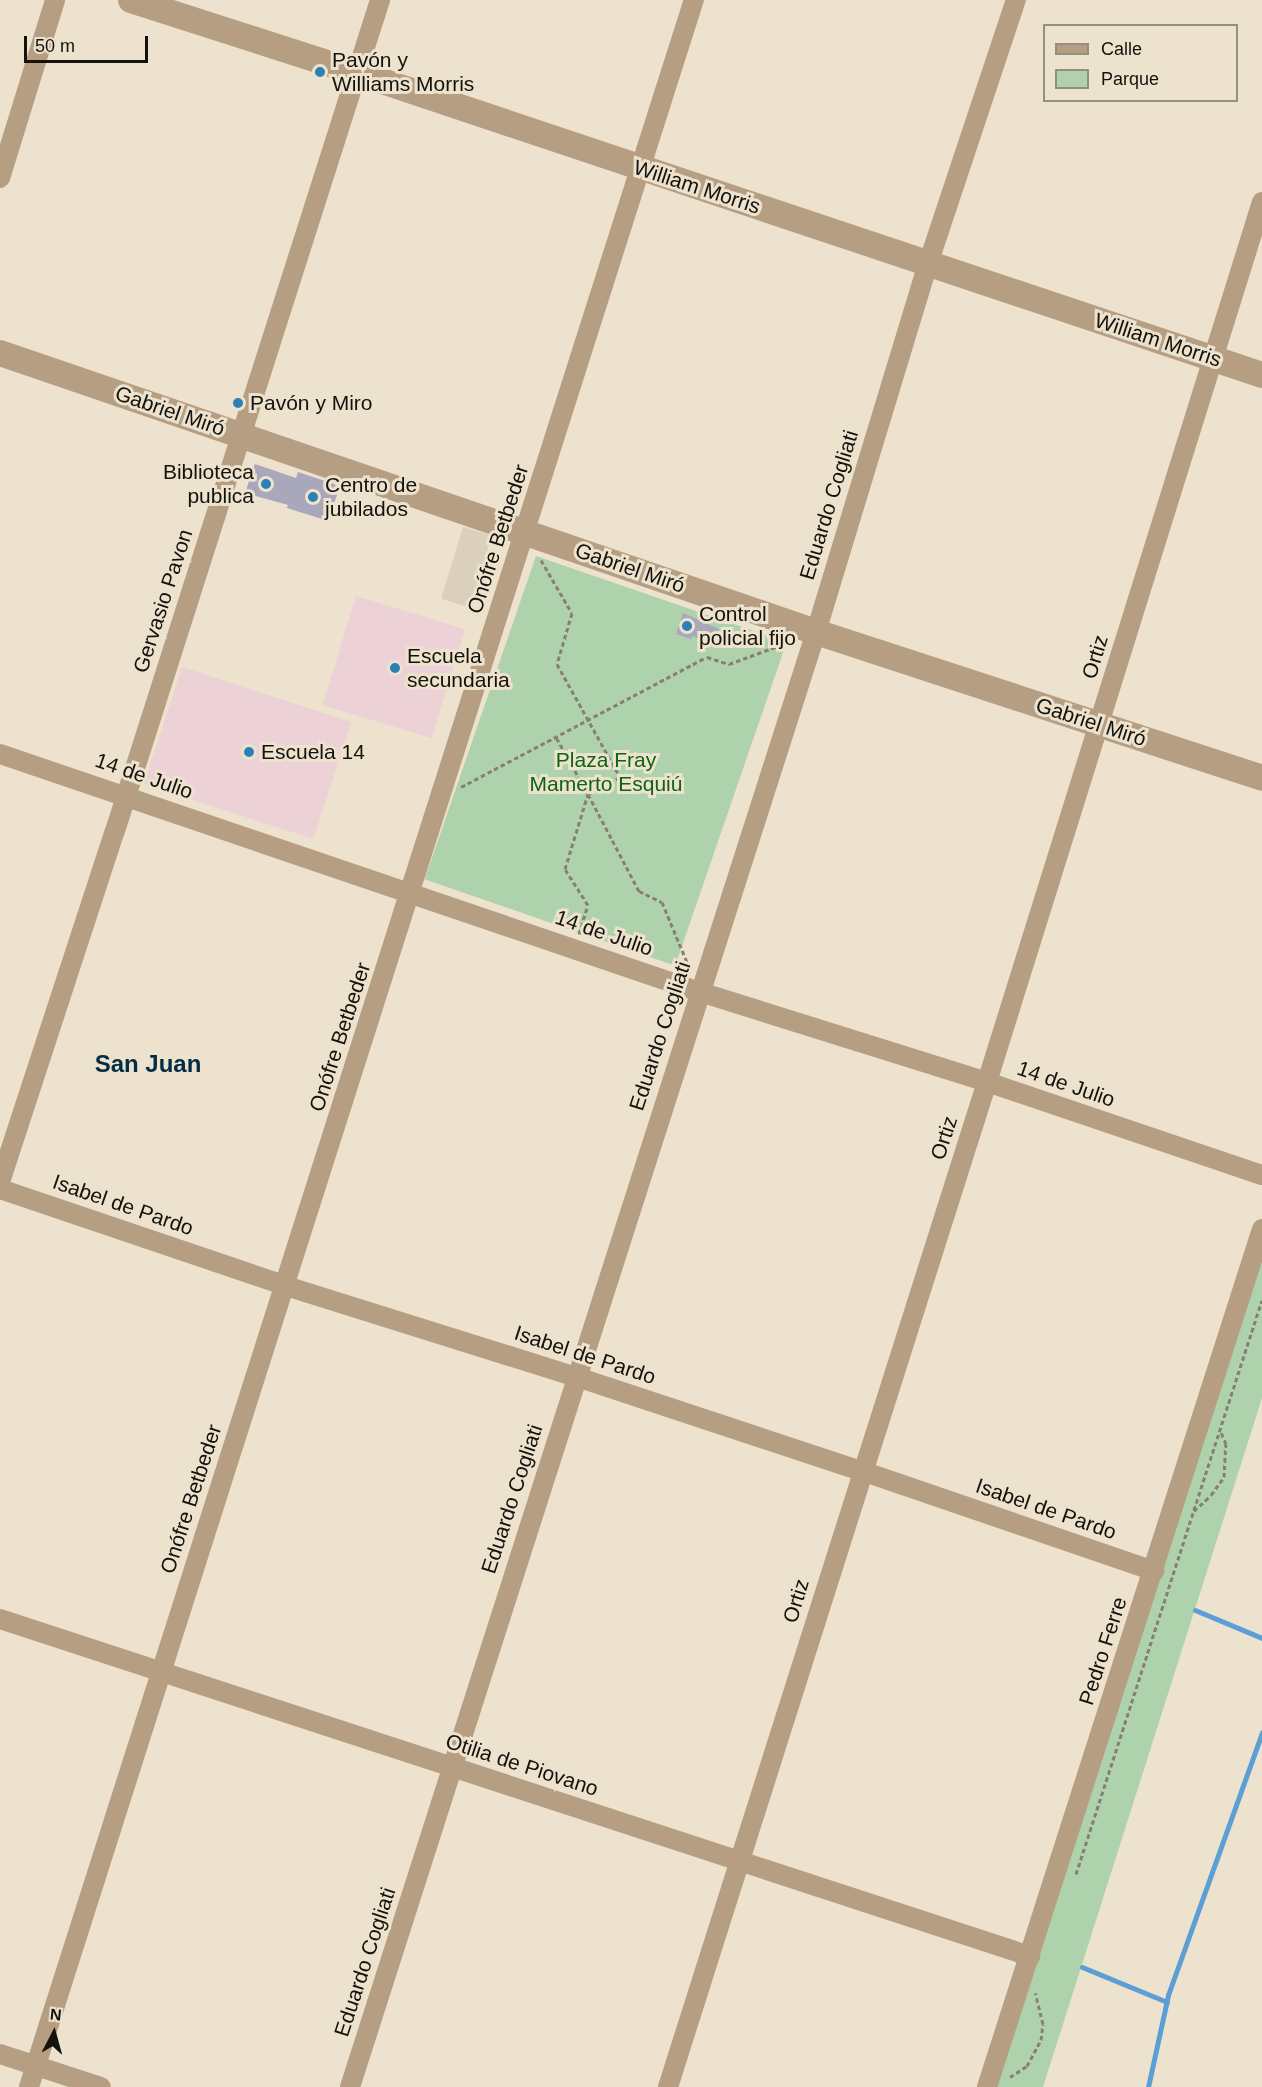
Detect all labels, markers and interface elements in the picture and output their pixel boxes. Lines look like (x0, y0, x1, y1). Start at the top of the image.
scale bar (27, 24, 152, 62)
legend (1043, 24, 1238, 102)
text: 50 m (35, 36, 75, 56)
text: Calle (1101, 39, 1142, 59)
place label: Pavón y Williams Morris (332, 47, 474, 97)
marker: Pavón y Williams Morris (313, 65, 327, 79)
text: Parque (1101, 69, 1159, 89)
street label: William Morris (630, 155, 764, 219)
street label: William Morris (1091, 308, 1225, 372)
street label: Gabriel Miró (112, 380, 228, 442)
place label: Pavón y Miro (250, 390, 373, 416)
marker: Pavón y Miro (231, 396, 245, 410)
street label: Eduardo Cogliati (794, 427, 864, 583)
place label: Biblioteca publica (163, 459, 254, 509)
street label: Onófre Betbeder (462, 461, 534, 617)
place label: Centro de jubilados (325, 472, 417, 522)
marker: Biblioteca publica (259, 477, 273, 491)
marker: Centro de jubilados (306, 490, 320, 504)
street label: Gervasio Pavon (128, 526, 198, 676)
street label: Gabriel Miró (572, 537, 688, 599)
place label: Control policial fijo (699, 601, 796, 651)
marker: Control policial fijo (680, 619, 694, 633)
street label: Ortiz (1076, 632, 1114, 682)
place label: Escuela secundaria (407, 643, 510, 693)
marker: Escuela secundaria (388, 661, 402, 675)
street label: Gabriel Miró (1033, 692, 1149, 752)
place label: Escuela 14 (261, 739, 365, 765)
marker: Escuela 14 (242, 745, 256, 759)
park label: Plaza Fray Mamerto Esquiú (530, 747, 682, 797)
street label: 14 de Julio (92, 748, 196, 804)
street label: 14 de Julio (552, 905, 656, 961)
street label: Eduardo Cogliati (624, 958, 696, 1114)
street label: Onófre Betbeder (304, 959, 376, 1115)
district label: San Juan (95, 1050, 201, 1078)
street label: 14 de Julio (1014, 1056, 1118, 1112)
street label: Ortiz (925, 1113, 963, 1163)
street label: Isabel de Pardo (49, 1169, 197, 1241)
street label: Isabel de Pardo (511, 1320, 659, 1390)
street label: Onófre Betbeder (155, 1421, 227, 1577)
street label: Eduardo Cogliati (476, 1421, 548, 1577)
street label: Isabel de Pardo (972, 1473, 1120, 1545)
street label: Ortiz (777, 1576, 815, 1626)
street label: Pedro Ferre (1074, 1594, 1132, 1708)
street label: Otilia de Piovano (443, 1728, 601, 1802)
street label: Eduardo Cogliati (329, 1884, 401, 2040)
north arrow (24, 2003, 84, 2063)
text: N (49, 2006, 63, 2024)

